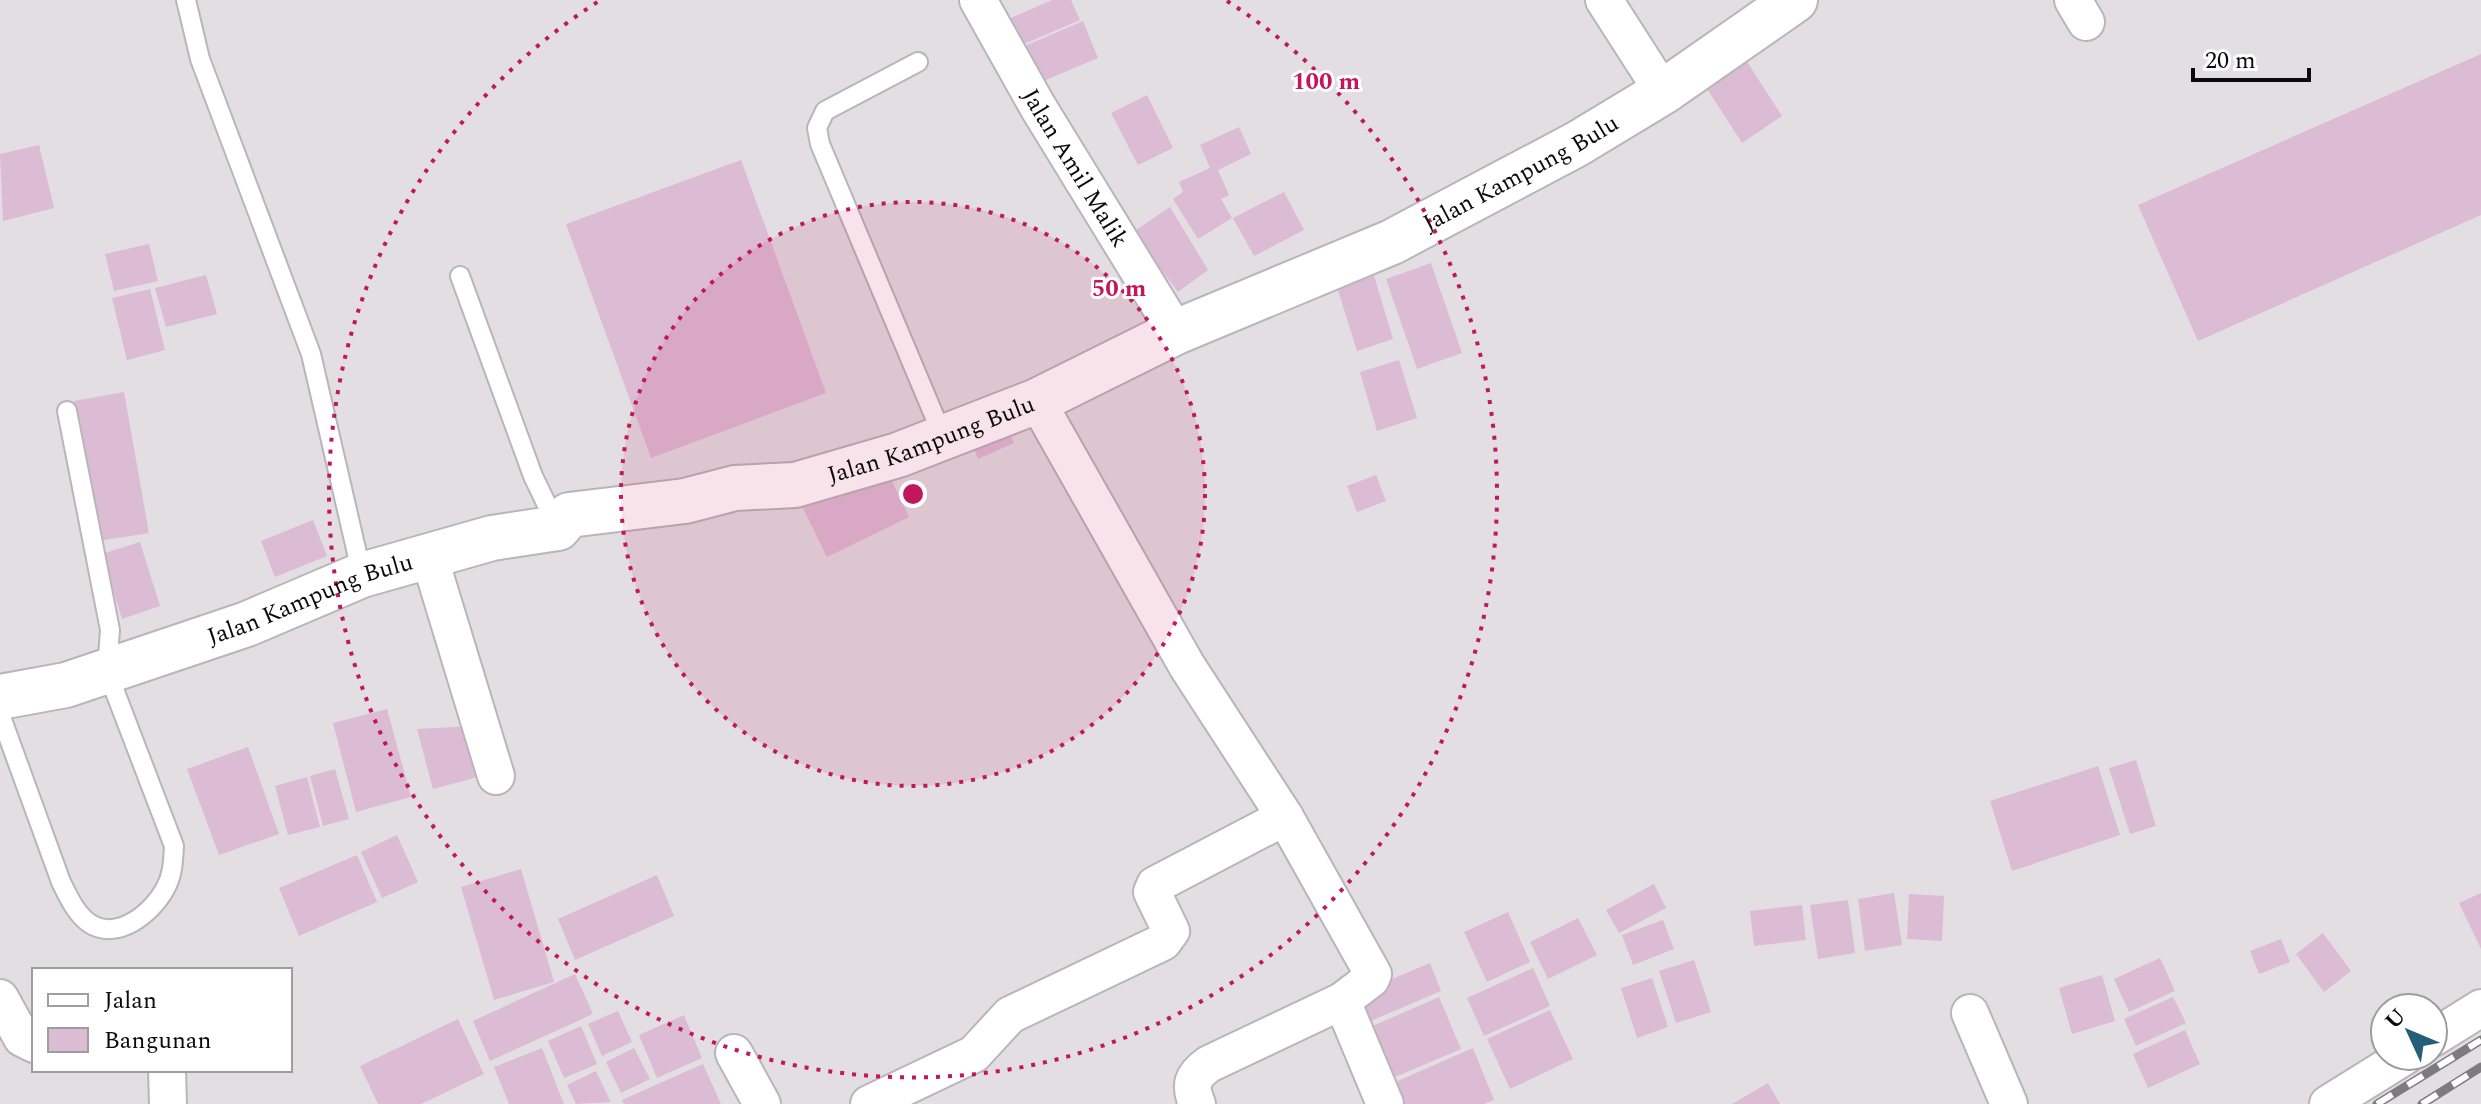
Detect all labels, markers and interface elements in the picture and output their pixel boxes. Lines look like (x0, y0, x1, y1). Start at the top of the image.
scale bar (2193, 32, 2309, 82)
text: 20 m (2205, 43, 2256, 79)
text: 100 m (1292, 64, 1360, 100)
street label: Jalan Amil Malik (1012, 82, 1137, 255)
street label: Jalan Kampung Bulu (1417, 106, 1626, 242)
text: 50 m (1092, 271, 1147, 307)
street label: Jalan Kampung Bulu (823, 387, 1040, 494)
centre of rings (899, 480, 927, 508)
street label: Jalan Kampung Bulu (203, 544, 417, 655)
legend (32, 968, 292, 1072)
text: Jalan (104, 983, 157, 1019)
north arrow (2369, 992, 2449, 1072)
text: U (2377, 1001, 2414, 1037)
text: Bangunan (104, 1023, 212, 1059)

